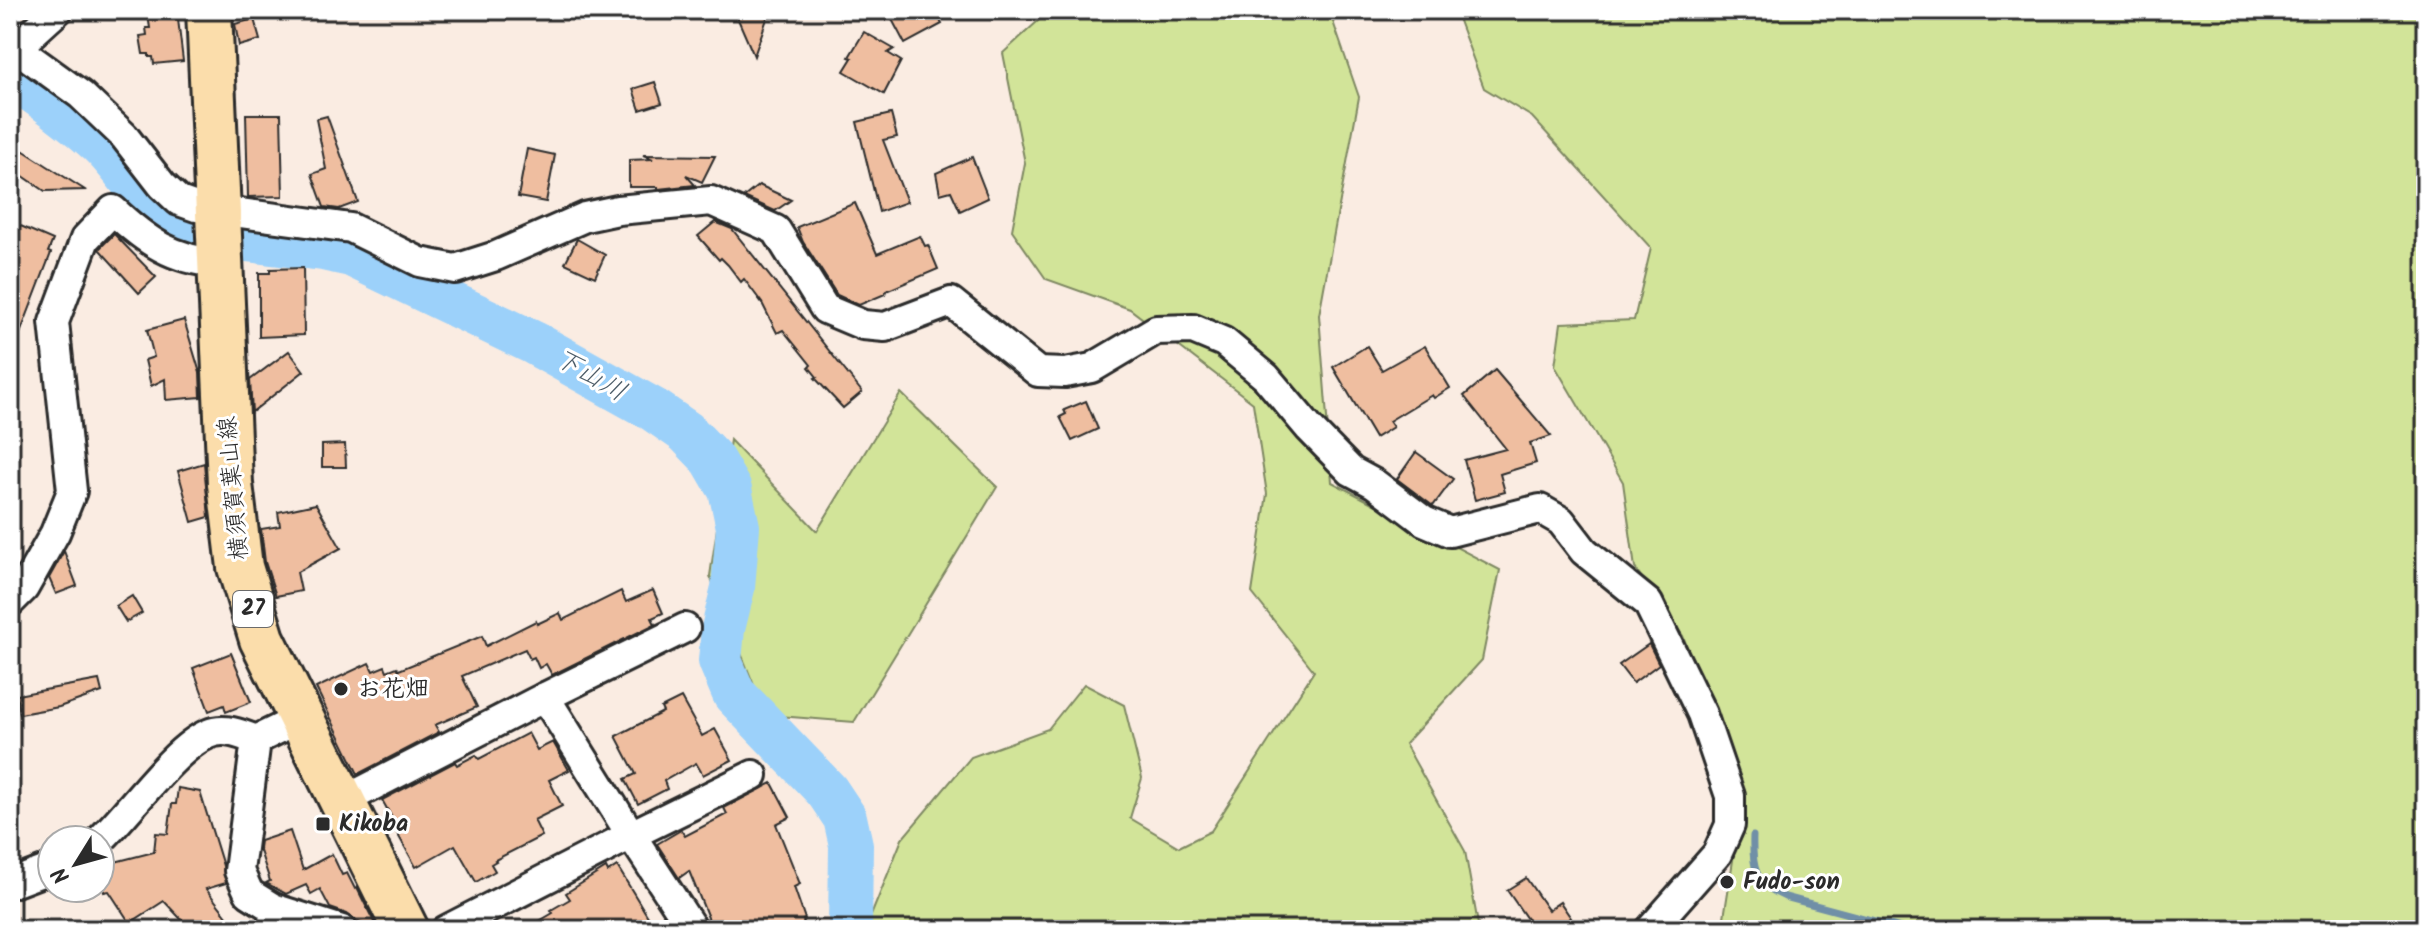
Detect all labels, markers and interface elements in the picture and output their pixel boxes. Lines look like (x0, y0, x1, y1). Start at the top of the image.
water label: 下山川 (546, 338, 634, 414)
street label: 横須賀葉山線 (208, 415, 260, 561)
road number: 27 (233, 591, 273, 627)
place label: お花畑 (357, 670, 429, 709)
marker: お花畑 (332, 680, 350, 698)
place label: Kikoba (339, 805, 408, 844)
marker: Kikoba (314, 815, 332, 833)
north arrow (36, 824, 116, 904)
text: N (44, 858, 80, 891)
place label: Fudo-son (1743, 863, 1840, 902)
marker: Fudo-son (1718, 873, 1736, 891)

